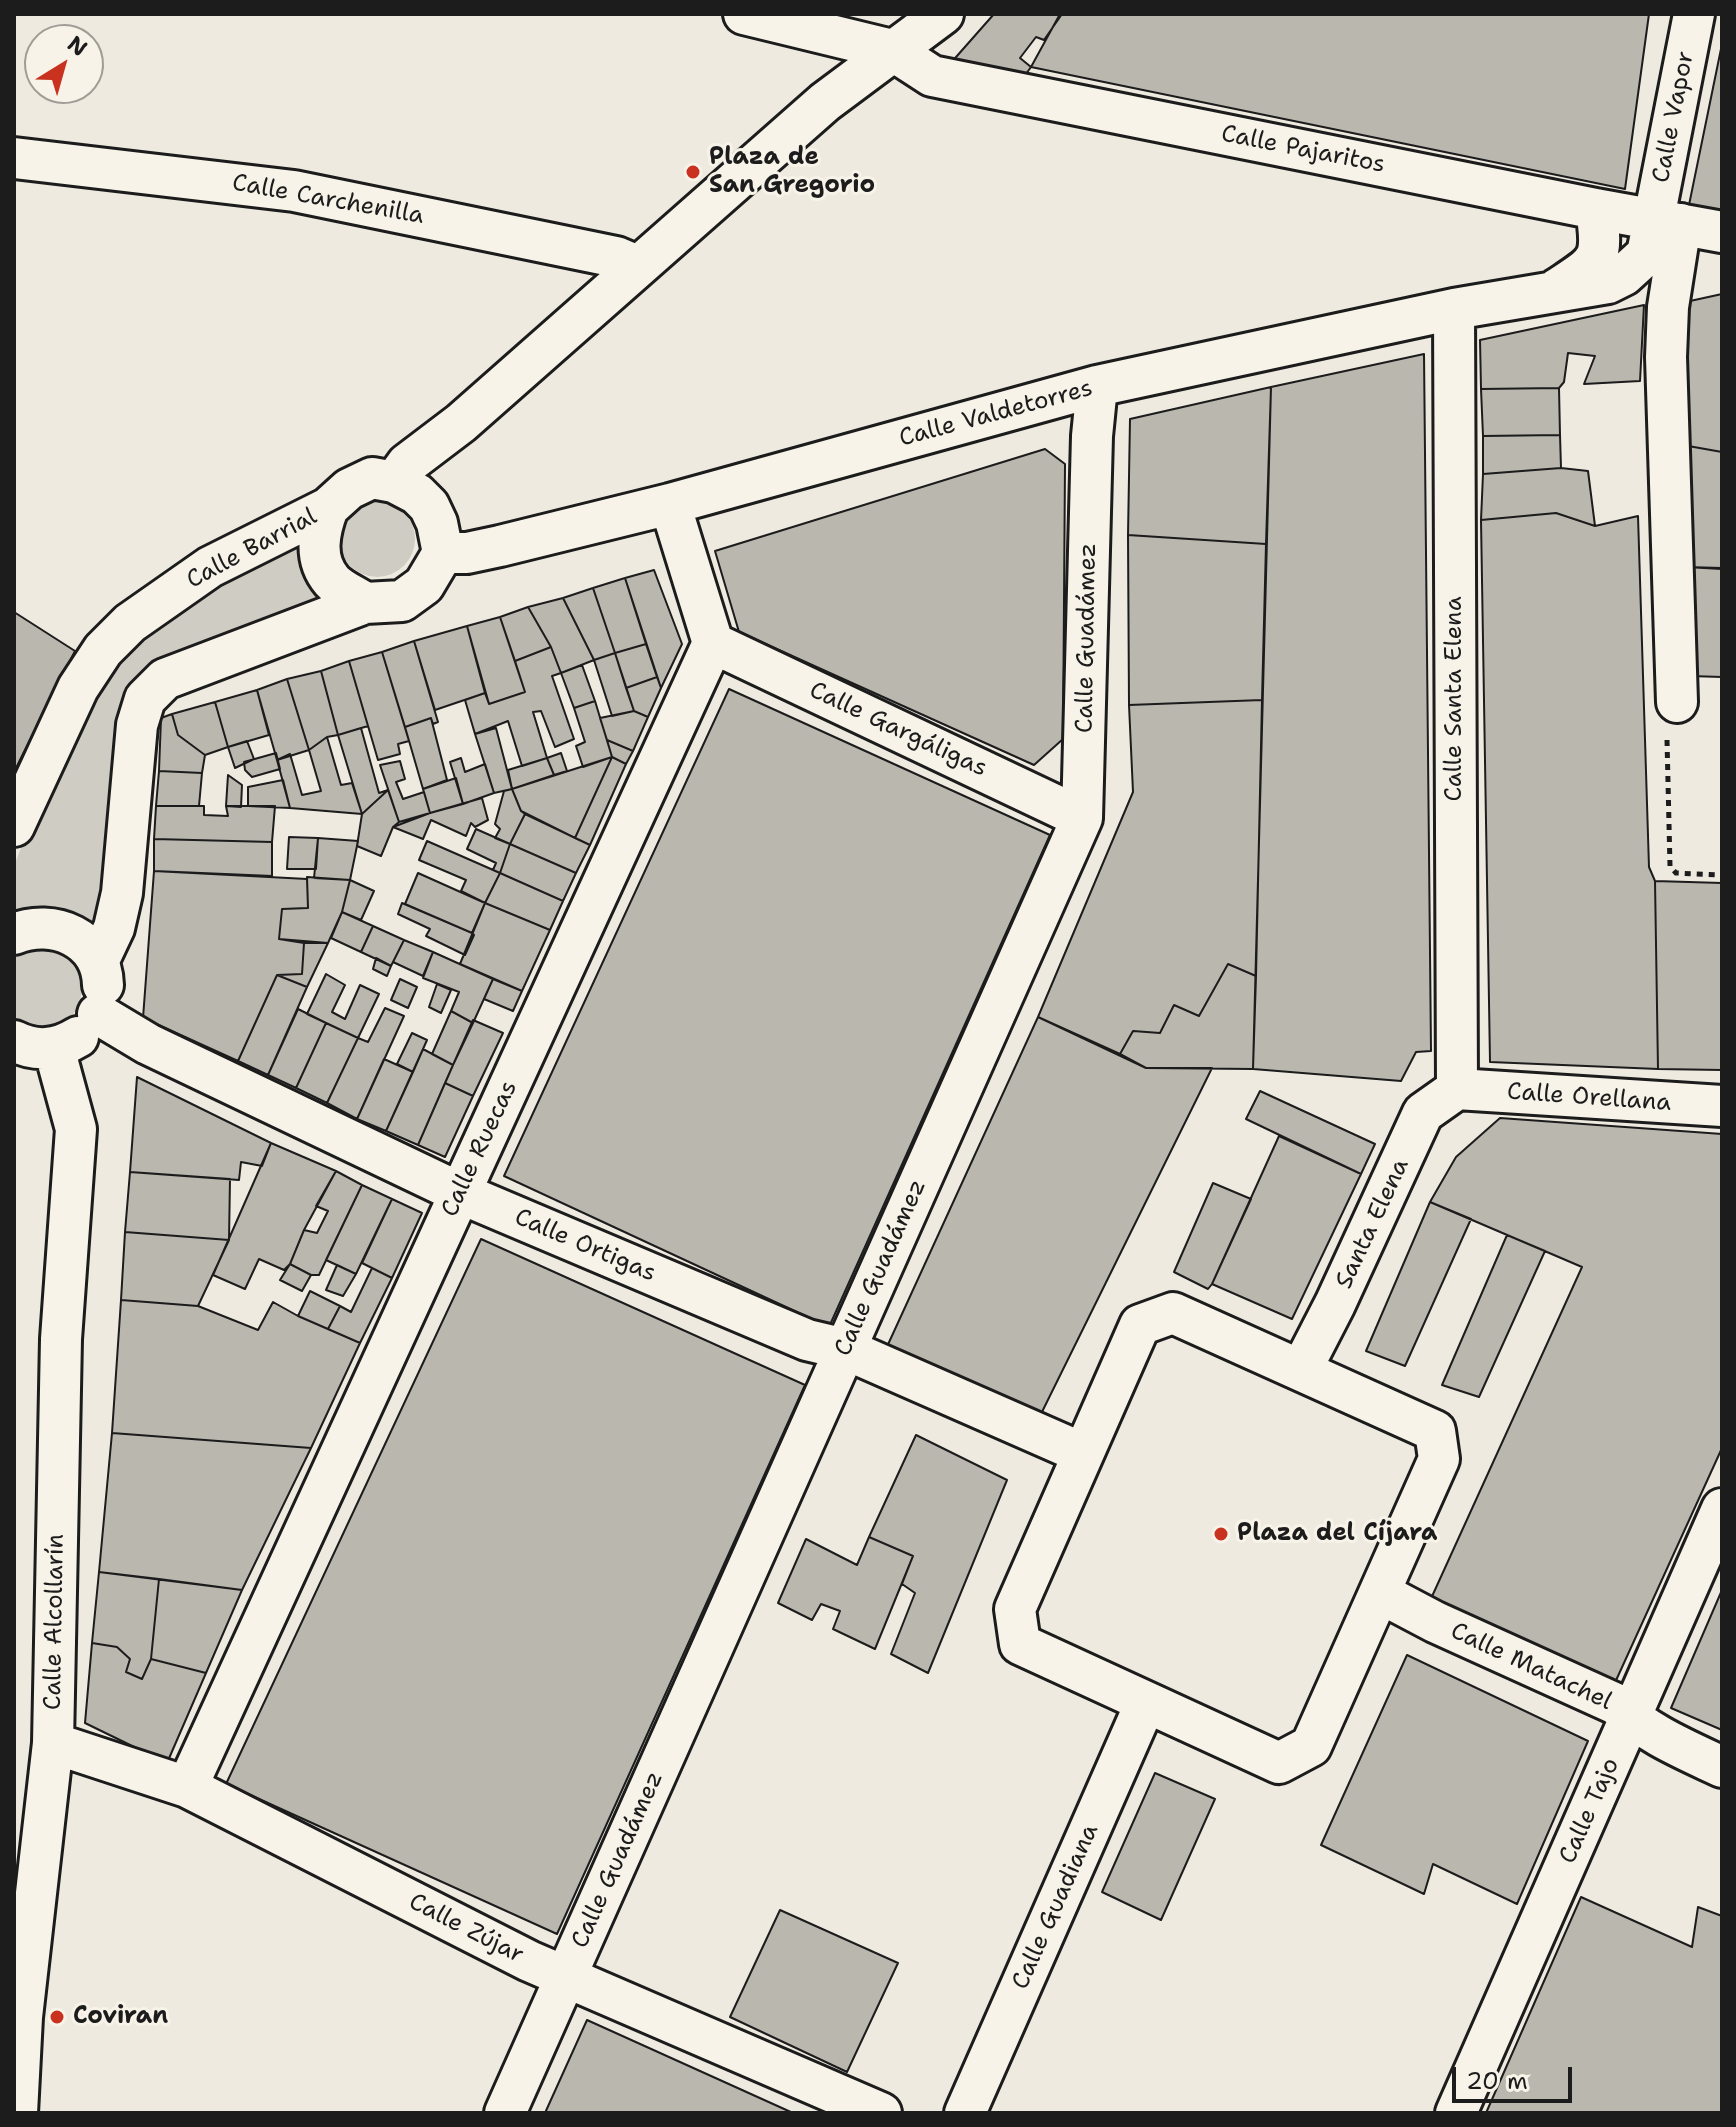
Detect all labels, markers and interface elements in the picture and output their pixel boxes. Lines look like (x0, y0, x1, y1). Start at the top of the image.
north arrow (24, 24, 104, 104)
text: N (62, 29, 93, 63)
street label: Calle Vapor (1647, 49, 1701, 185)
street label: Calle Pajaritos (1219, 120, 1387, 180)
place label: Plaza de San Gregorio (709, 144, 875, 200)
marker: Plaza de San Gregorio (684, 163, 702, 181)
street label: Calle Carchenilla (230, 169, 426, 231)
street label: Calle Valdetorres (896, 374, 1096, 454)
street label: Calle Barrial (182, 503, 322, 595)
street label: Calle Guadámez (1071, 543, 1103, 733)
street label: Calle Santa Elena (1441, 596, 1469, 802)
street label: Calle Gargáligas (805, 676, 991, 784)
street label: Calle Ruecas (436, 1076, 524, 1222)
street label: Calle Orellana (1506, 1078, 1672, 1118)
street label: Santa Elena (1330, 1154, 1416, 1294)
street label: Calle Guadámez (829, 1175, 933, 1361)
street label: Calle Ortigas (510, 1203, 660, 1289)
place label: Plaza del Cíjara (1237, 1520, 1437, 1548)
marker: Plaza del Cíjara (1212, 1525, 1230, 1543)
street label: Calle Alcollarín (39, 1534, 71, 1710)
street label: Calle Matachel (1446, 1617, 1616, 1717)
street label: Calle Tajo (1554, 1754, 1626, 1868)
street label: Calle Guadámez (566, 1767, 670, 1953)
street label: Calle Guadiana (1007, 1820, 1105, 1994)
street label: Calle Zújar (404, 1888, 528, 1970)
place label: Coviran (73, 2003, 168, 2031)
marker: Coviran (48, 2008, 66, 2026)
scale bar (1456, 2051, 1576, 2101)
text: 20 m (1466, 2065, 1528, 2097)

